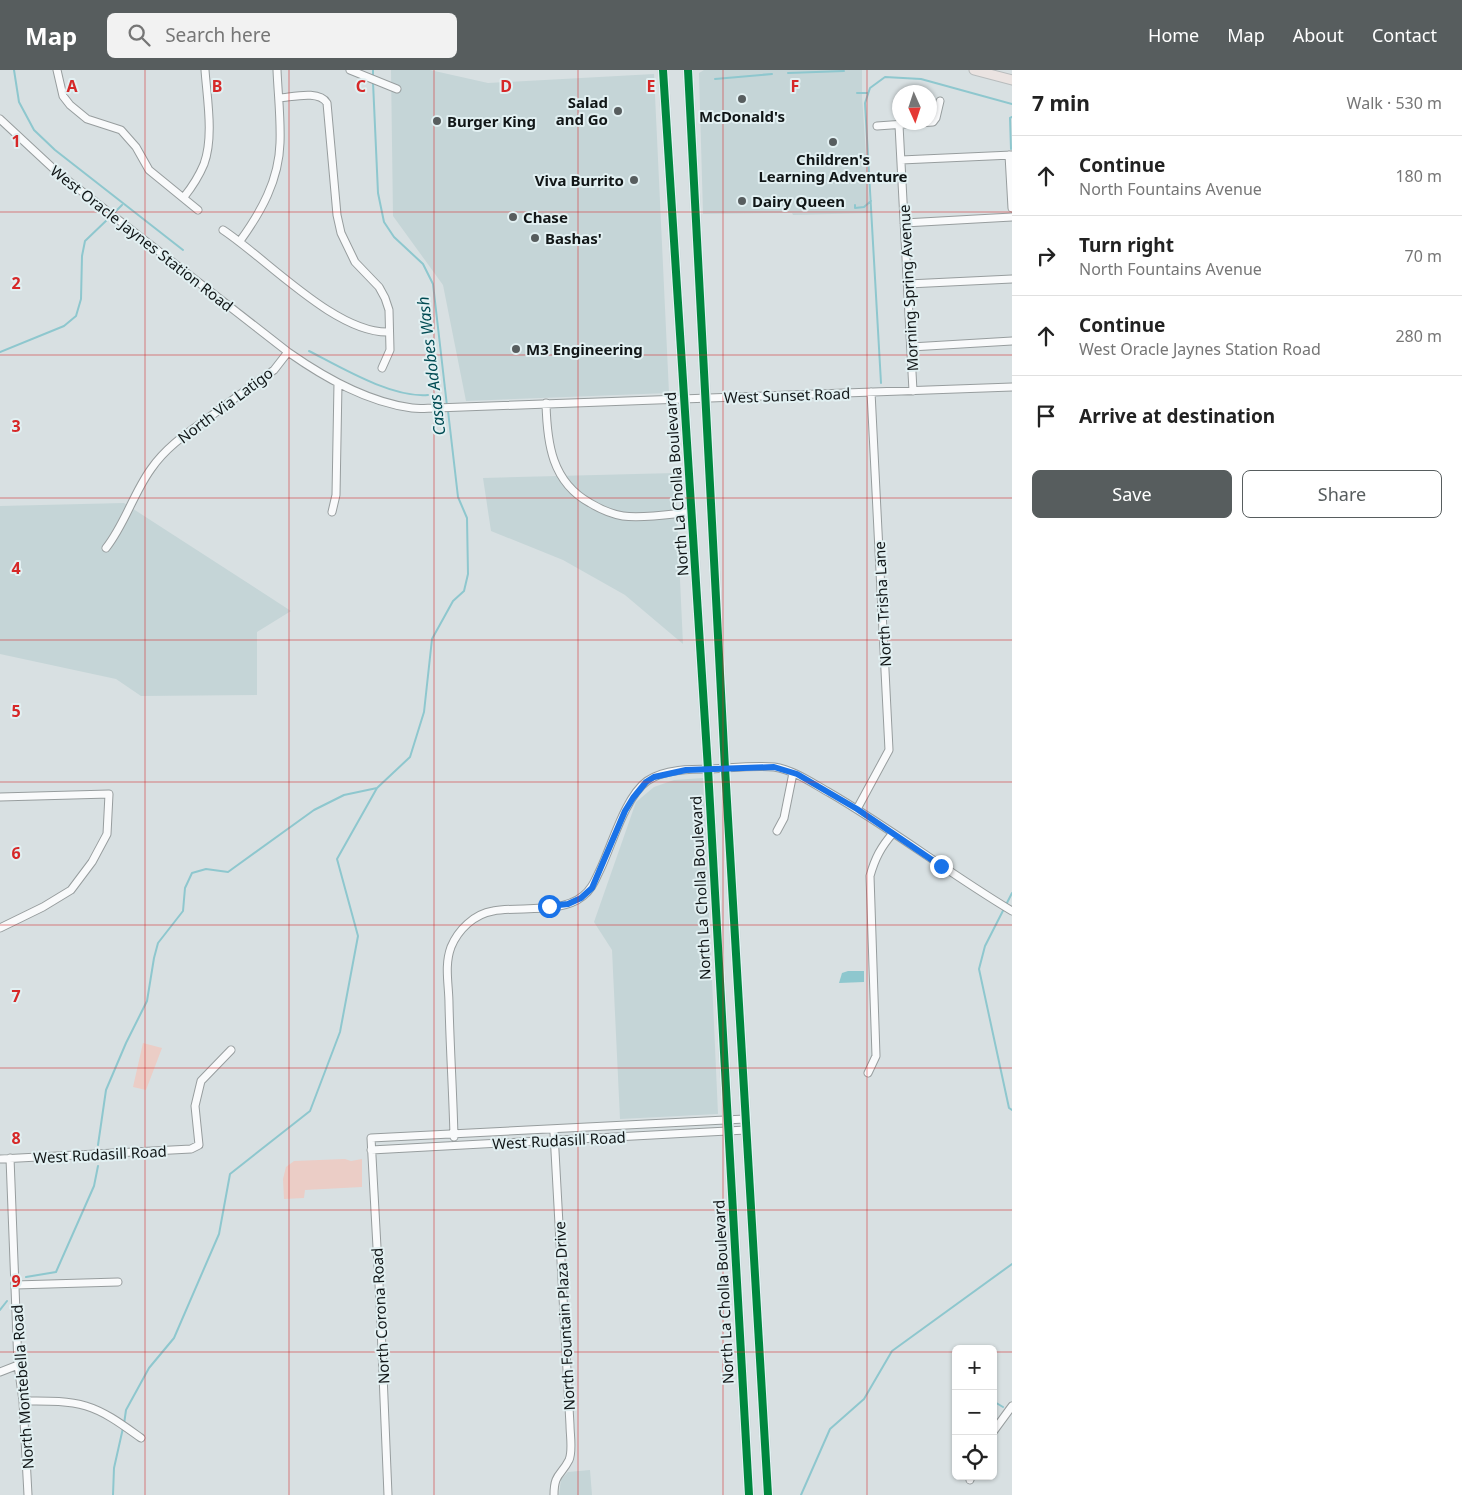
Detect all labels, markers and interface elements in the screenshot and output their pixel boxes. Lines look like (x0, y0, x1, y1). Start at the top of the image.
search box (107, 13, 457, 58)
text: Map (25, 19, 77, 52)
icon: search (125, 21, 153, 49)
text: Search here (165, 22, 271, 48)
text: Home (1148, 23, 1199, 47)
text: Map (1227, 23, 1265, 47)
text: About (1293, 23, 1344, 47)
text: Contact (1372, 23, 1437, 47)
text: A (66, 75, 78, 97)
text: B (212, 75, 222, 97)
text: C (356, 75, 366, 97)
text: D (500, 75, 512, 97)
text: E (647, 75, 656, 97)
text: F (791, 75, 799, 97)
north arrow (892, 85, 937, 130)
text: 7 min (1032, 89, 1090, 117)
place label: Salad and Go (556, 92, 608, 129)
text: Walk · 530 m (1347, 92, 1442, 114)
marker: McDonald's (736, 93, 748, 105)
marker: Salad and Go (612, 105, 624, 117)
place label: McDonald's (699, 106, 785, 126)
place label: Burger King (447, 111, 536, 131)
marker: Burger King (431, 115, 443, 127)
text: 1 (11, 130, 21, 152)
marker: Children's Learning Adventure (827, 136, 839, 148)
place label: Children's Learning Adventure (758, 149, 908, 186)
text: Continue (1079, 152, 1165, 178)
street label: West Oracle Jaynes Station Road (47, 160, 237, 316)
icon: ahead (1032, 162, 1060, 190)
text: 180 m (1395, 165, 1442, 187)
place label: Viva Burrito (535, 170, 624, 190)
marker: Viva Burrito (628, 174, 640, 186)
text: North Fountains Avenue (1079, 178, 1262, 200)
place label: Dairy Queen (752, 191, 845, 211)
marker: Dairy Queen (736, 195, 748, 207)
street label: Morning Spring Avenue (894, 204, 922, 372)
place label: Chase (523, 207, 568, 227)
marker: Chase (507, 211, 519, 223)
place label: Bashas' (545, 228, 602, 248)
marker: Bashas' (529, 232, 541, 244)
text: Turn right (1079, 232, 1174, 258)
icon: right (1032, 242, 1060, 270)
text: 70 m (1405, 245, 1442, 267)
text: North Fountains Avenue (1079, 258, 1262, 280)
text: 2 (11, 272, 21, 294)
water label: Casas Adobes Wash (412, 295, 450, 437)
text: Continue (1079, 312, 1165, 338)
icon: ahead (1032, 322, 1060, 350)
text: 280 m (1395, 325, 1442, 347)
text: West Oracle Jaynes Station Road (1079, 338, 1321, 360)
place label: M3 Engineering (526, 339, 643, 359)
marker: M3 Engineering (510, 343, 522, 355)
street label: North Via Latigo (173, 363, 277, 447)
street label: West Sunset Road (723, 383, 851, 407)
street label: North La Cholla Boulevard (660, 391, 692, 577)
icon: arrive (1032, 402, 1060, 430)
text: Arrive at destination (1079, 403, 1275, 429)
text: 3 (11, 415, 21, 437)
button: Save (1032, 470, 1232, 518)
button: Share (1242, 470, 1442, 518)
street label: North Trisha Lane (869, 541, 895, 667)
text: 4 (11, 557, 21, 579)
text: 5 (11, 700, 21, 722)
street label: North La Cholla Boulevard (685, 795, 715, 981)
text: 6 (11, 842, 21, 864)
route end (930, 855, 953, 878)
route start (538, 895, 561, 918)
text: 7 (11, 985, 21, 1007)
text: 8 (11, 1127, 21, 1149)
street label: West Rudasill Road (492, 1127, 626, 1153)
street label: West Rudasill Road (33, 1141, 167, 1167)
street label: North La Cholla Boulevard (708, 1199, 738, 1385)
street label: North Fountain Plaza Drive (549, 1221, 579, 1411)
street label: North Corona Road (366, 1247, 394, 1385)
text: 9 (11, 1270, 21, 1292)
street label: North Montebella Road (6, 1304, 38, 1470)
map controls (952, 1345, 997, 1480)
button: + (952, 1345, 997, 1390)
button: − (952, 1390, 997, 1435)
button: locate (952, 1435, 997, 1480)

